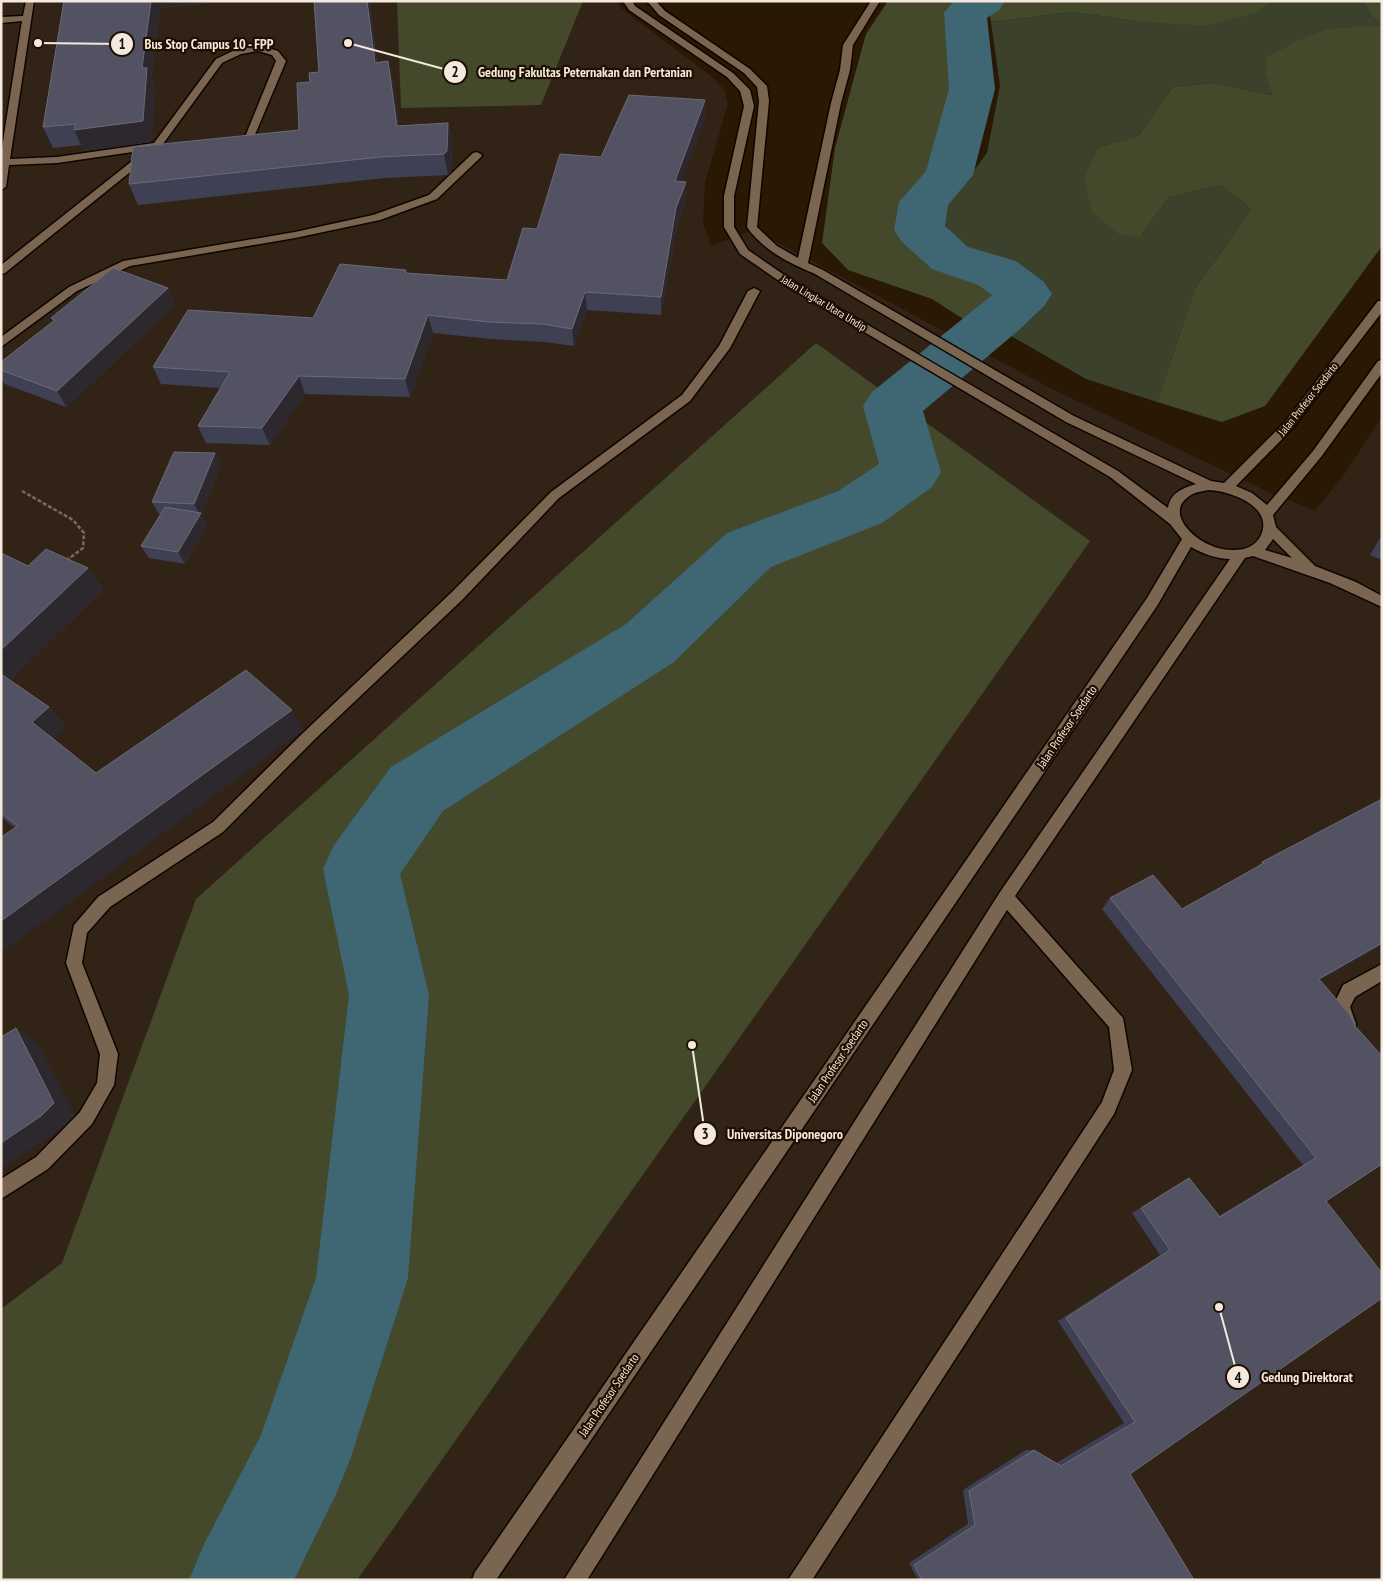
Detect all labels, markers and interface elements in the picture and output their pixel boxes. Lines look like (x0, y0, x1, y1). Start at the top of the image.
callout: Bus Stop Campus 10 - FPP (109, 29, 285, 58)
text: 1 (118, 34, 126, 53)
text: Bus Stop Campus 10 - FPP (145, 35, 274, 53)
callout: Gedung Fakultas Peternakan dan Pertanian (443, 58, 702, 87)
text: 2 (451, 62, 459, 81)
text: Gedung Fakultas Peternakan dan Pertanian (478, 63, 692, 81)
street label: Jalan Lingkar Utara Undip (778, 271, 869, 334)
street label: Jalan Profesor Soedarto (1275, 360, 1341, 439)
street label: Jalan Profesor Soedarto (1033, 682, 1100, 772)
street label: Jalan Profesor Soedarto (804, 1016, 871, 1106)
callout: Universitas Diponegoro (692, 1119, 853, 1148)
text: 3 (701, 1124, 709, 1143)
text: Universitas Diponegoro (727, 1125, 843, 1143)
street label: Jalan Profesor Soedarto (575, 1350, 642, 1440)
callout: Gedung Direktorat (1226, 1363, 1362, 1392)
text: 4 (1234, 1368, 1242, 1387)
text: Gedung Direktorat (1261, 1368, 1353, 1386)

